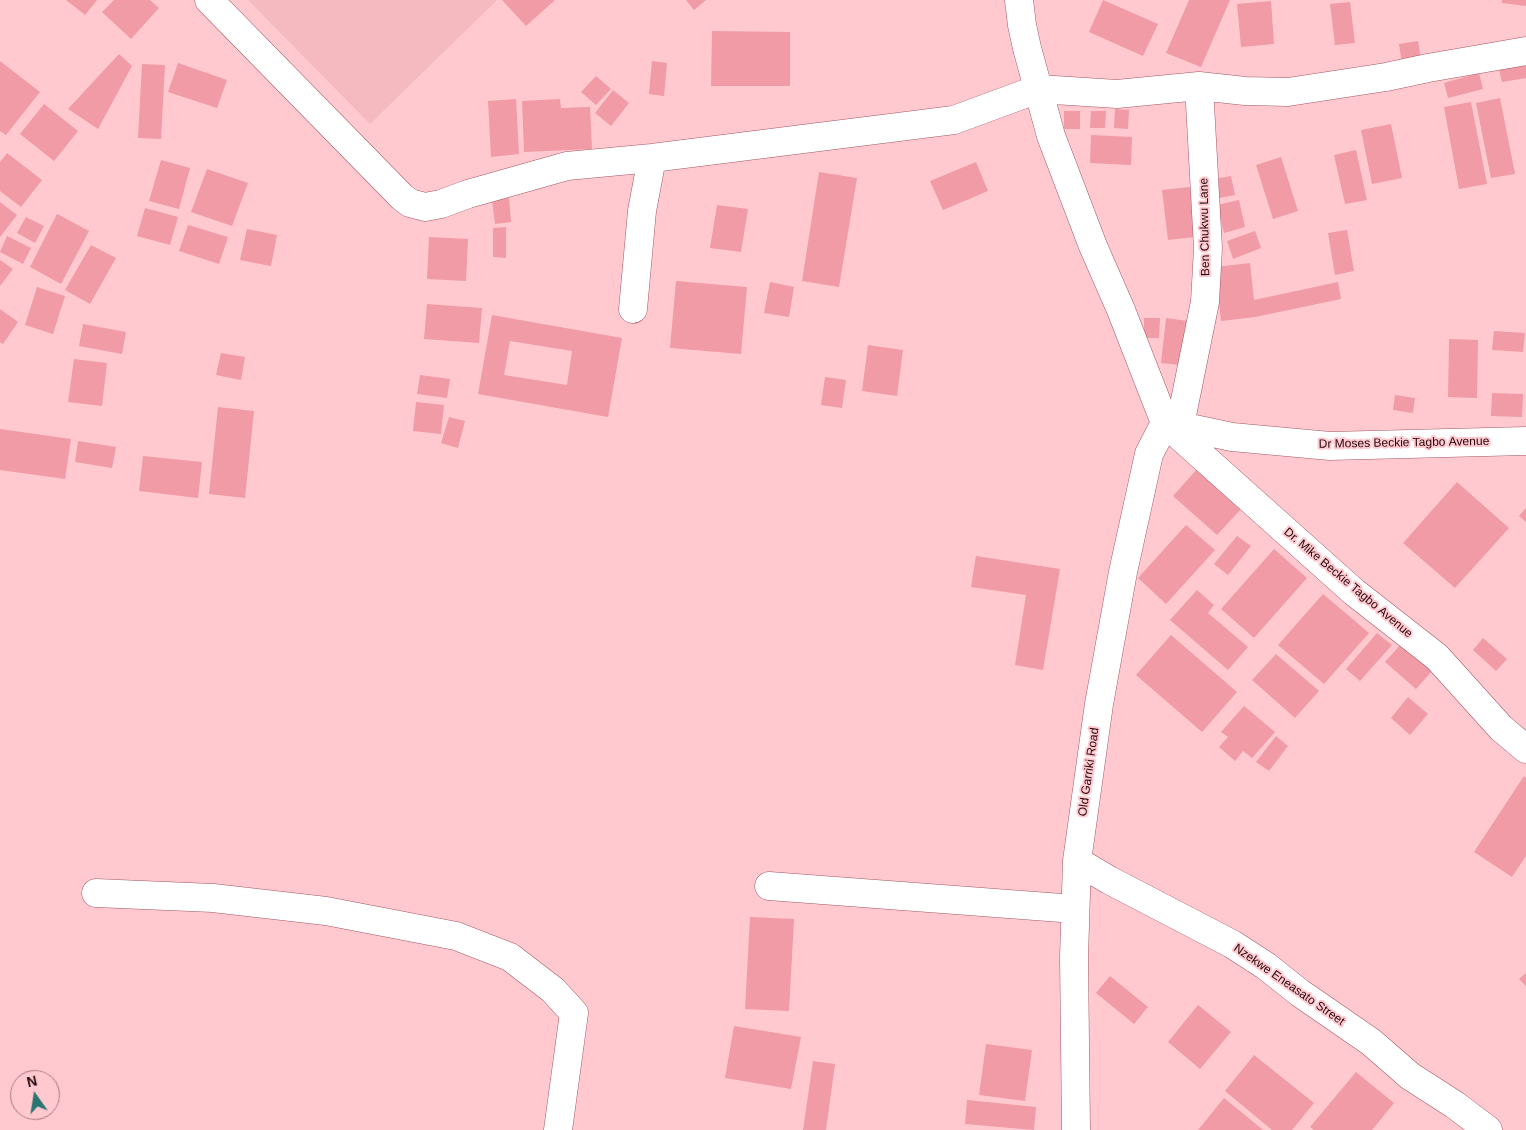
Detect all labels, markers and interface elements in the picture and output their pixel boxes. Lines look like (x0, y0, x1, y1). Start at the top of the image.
street label: Ben Chukwu Lane (1197, 178, 1213, 276)
street label: Dr Moses Beckie Tagbo Avenue (1319, 434, 1489, 452)
street label: Dr. Mike Beckie Tagbo Avenue (1281, 525, 1415, 641)
street label: Old Garriki Road (1076, 727, 1102, 817)
street label: Nzekwe Eneasato Street (1231, 941, 1347, 1029)
north arrow (10, 1070, 60, 1120)
text: N (25, 1072, 39, 1090)

